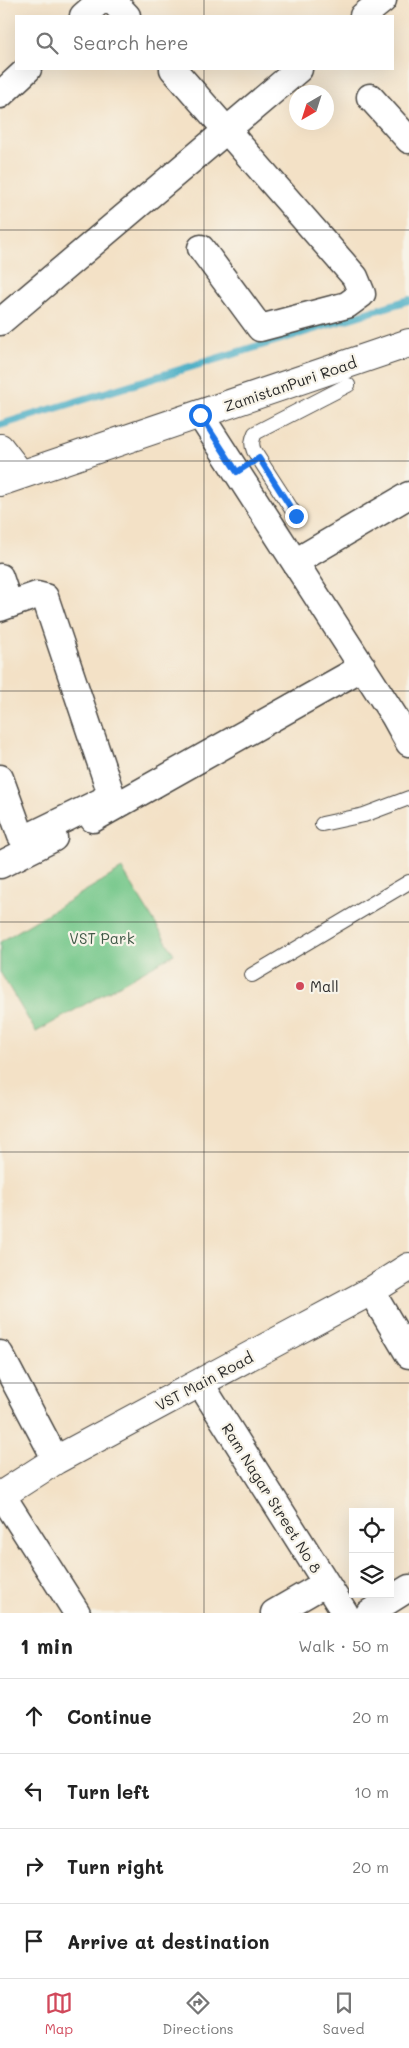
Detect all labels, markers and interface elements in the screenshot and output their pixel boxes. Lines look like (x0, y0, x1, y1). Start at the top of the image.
search box (15, 15, 394, 70)
icon: search (33, 29, 61, 57)
text: Search here (73, 30, 189, 55)
north arrow (289, 85, 334, 130)
street label: ZamistanPuri Road (221, 352, 359, 416)
route start (189, 404, 212, 427)
route end (285, 505, 308, 528)
park label: VST Park (69, 928, 135, 948)
place label: Mall (310, 976, 339, 996)
marker: Mall (294, 980, 306, 992)
street label: VST Main Road (152, 1347, 256, 1415)
street label: Ram Nagar Street No 8 (218, 1419, 326, 1577)
map controls (349, 1508, 394, 1598)
button: locate (349, 1508, 394, 1553)
button: layers (349, 1553, 394, 1598)
text: 1 min (20, 1632, 73, 1659)
text: Walk · 50 m (298, 1635, 389, 1656)
icon: ahead (20, 1702, 48, 1730)
text: Continue (67, 1704, 152, 1729)
text: 20 m (352, 1706, 389, 1727)
icon: left (20, 1777, 48, 1805)
text: Turn left (67, 1779, 150, 1804)
text: 10 m (354, 1781, 389, 1802)
icon: right (20, 1852, 48, 1880)
text: Turn right (67, 1854, 164, 1879)
text: 20 m (352, 1856, 389, 1877)
icon: arrive (20, 1927, 48, 1955)
text: Arrive at destination (67, 1929, 270, 1954)
tab: Map (45, 1989, 73, 2038)
tab: Directions (162, 1989, 234, 2038)
tab: Saved (323, 1989, 364, 2038)

